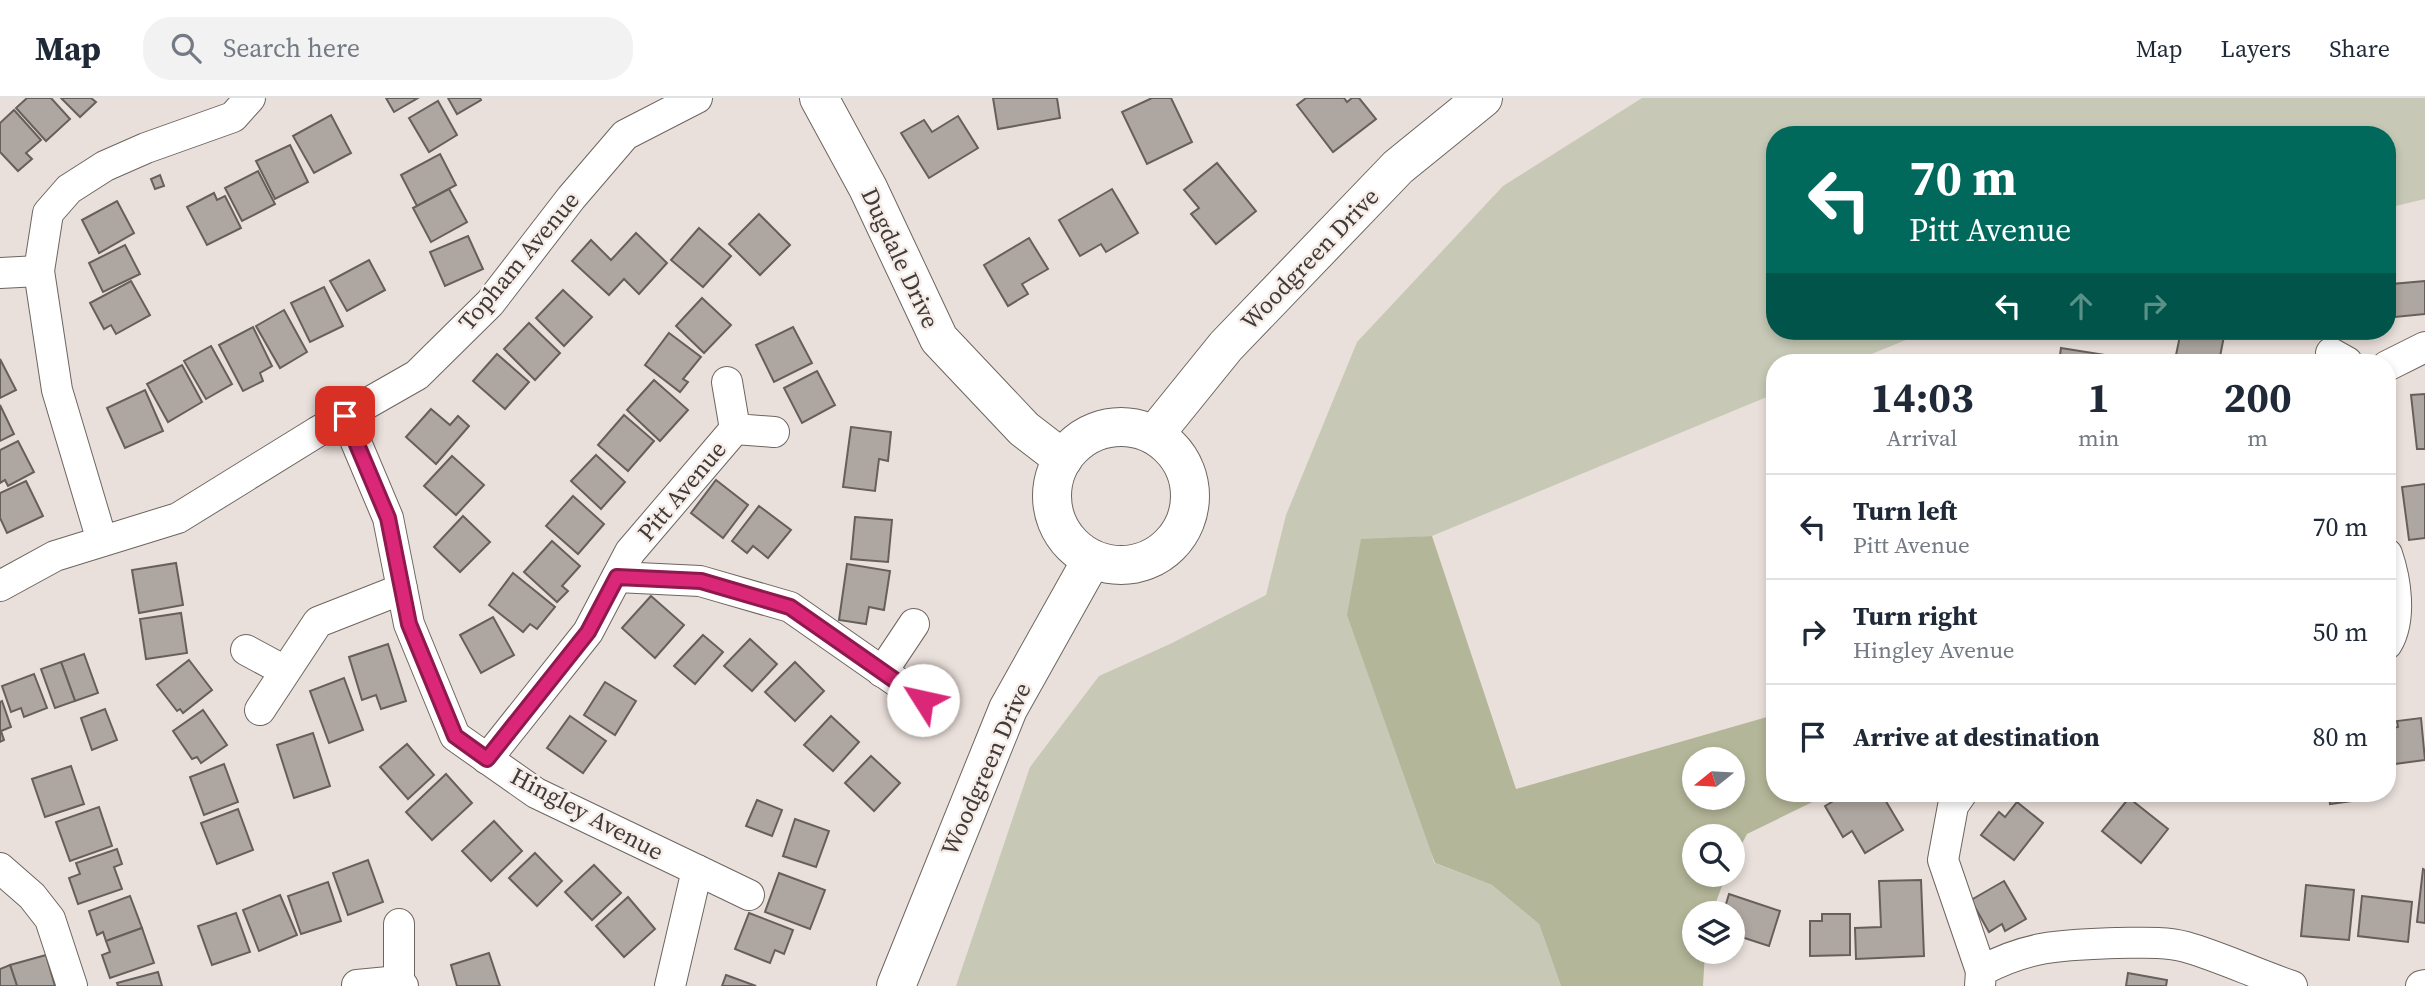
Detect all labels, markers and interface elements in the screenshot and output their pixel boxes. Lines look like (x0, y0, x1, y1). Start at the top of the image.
search box (143, 17, 633, 80)
text: Map (35, 26, 101, 71)
icon: search (167, 29, 205, 67)
text: Search here (223, 30, 360, 66)
text: Map (2136, 32, 2183, 65)
text: Layers (2221, 32, 2291, 65)
text: Share (2329, 32, 2390, 65)
text: 70 m (1909, 144, 2017, 211)
icon: left (1794, 154, 1885, 245)
street label: Woodgreen Drive (1233, 180, 1386, 337)
street label: Dugdale Drive (853, 182, 947, 333)
street label: Topham Avenue (451, 184, 587, 337)
text: Pitt Avenue (1909, 208, 2071, 252)
icon: left (1989, 287, 2027, 325)
icon: ahead (2062, 287, 2100, 325)
icon: right (2135, 287, 2173, 325)
text: 14:03 (1870, 368, 1974, 426)
text: 1 (2087, 368, 2110, 426)
text: 200 (2224, 368, 2292, 426)
pin (315, 386, 375, 446)
icon: arrive (326, 397, 364, 435)
text: Arrival (1886, 422, 1957, 454)
text: min (2078, 422, 2119, 454)
text: m (2247, 422, 2268, 454)
street label: Pitt Avenue (630, 433, 733, 548)
text: Turn left (1853, 493, 1957, 529)
icon: left (1794, 508, 1832, 546)
text: 70 m (2313, 509, 2368, 545)
text: Pitt Avenue (1853, 529, 1970, 561)
text: Turn right (1853, 598, 1977, 634)
icon: right (1794, 613, 1832, 651)
text: 50 m (2313, 614, 2368, 650)
text: Hingley Avenue (1853, 634, 2015, 666)
position arrow (886, 663, 960, 737)
street label: Woodgreen Drive (933, 677, 1038, 860)
icon: arrive (1794, 718, 1832, 756)
text: Arrive at destination (1853, 719, 2100, 755)
text: 80 m (2313, 719, 2368, 755)
north arrow (1682, 747, 1745, 810)
map controls (1682, 747, 1745, 964)
street label: Hingley Avenue (505, 759, 669, 868)
button: search (1682, 824, 1745, 887)
button: layers (1682, 901, 1745, 964)

